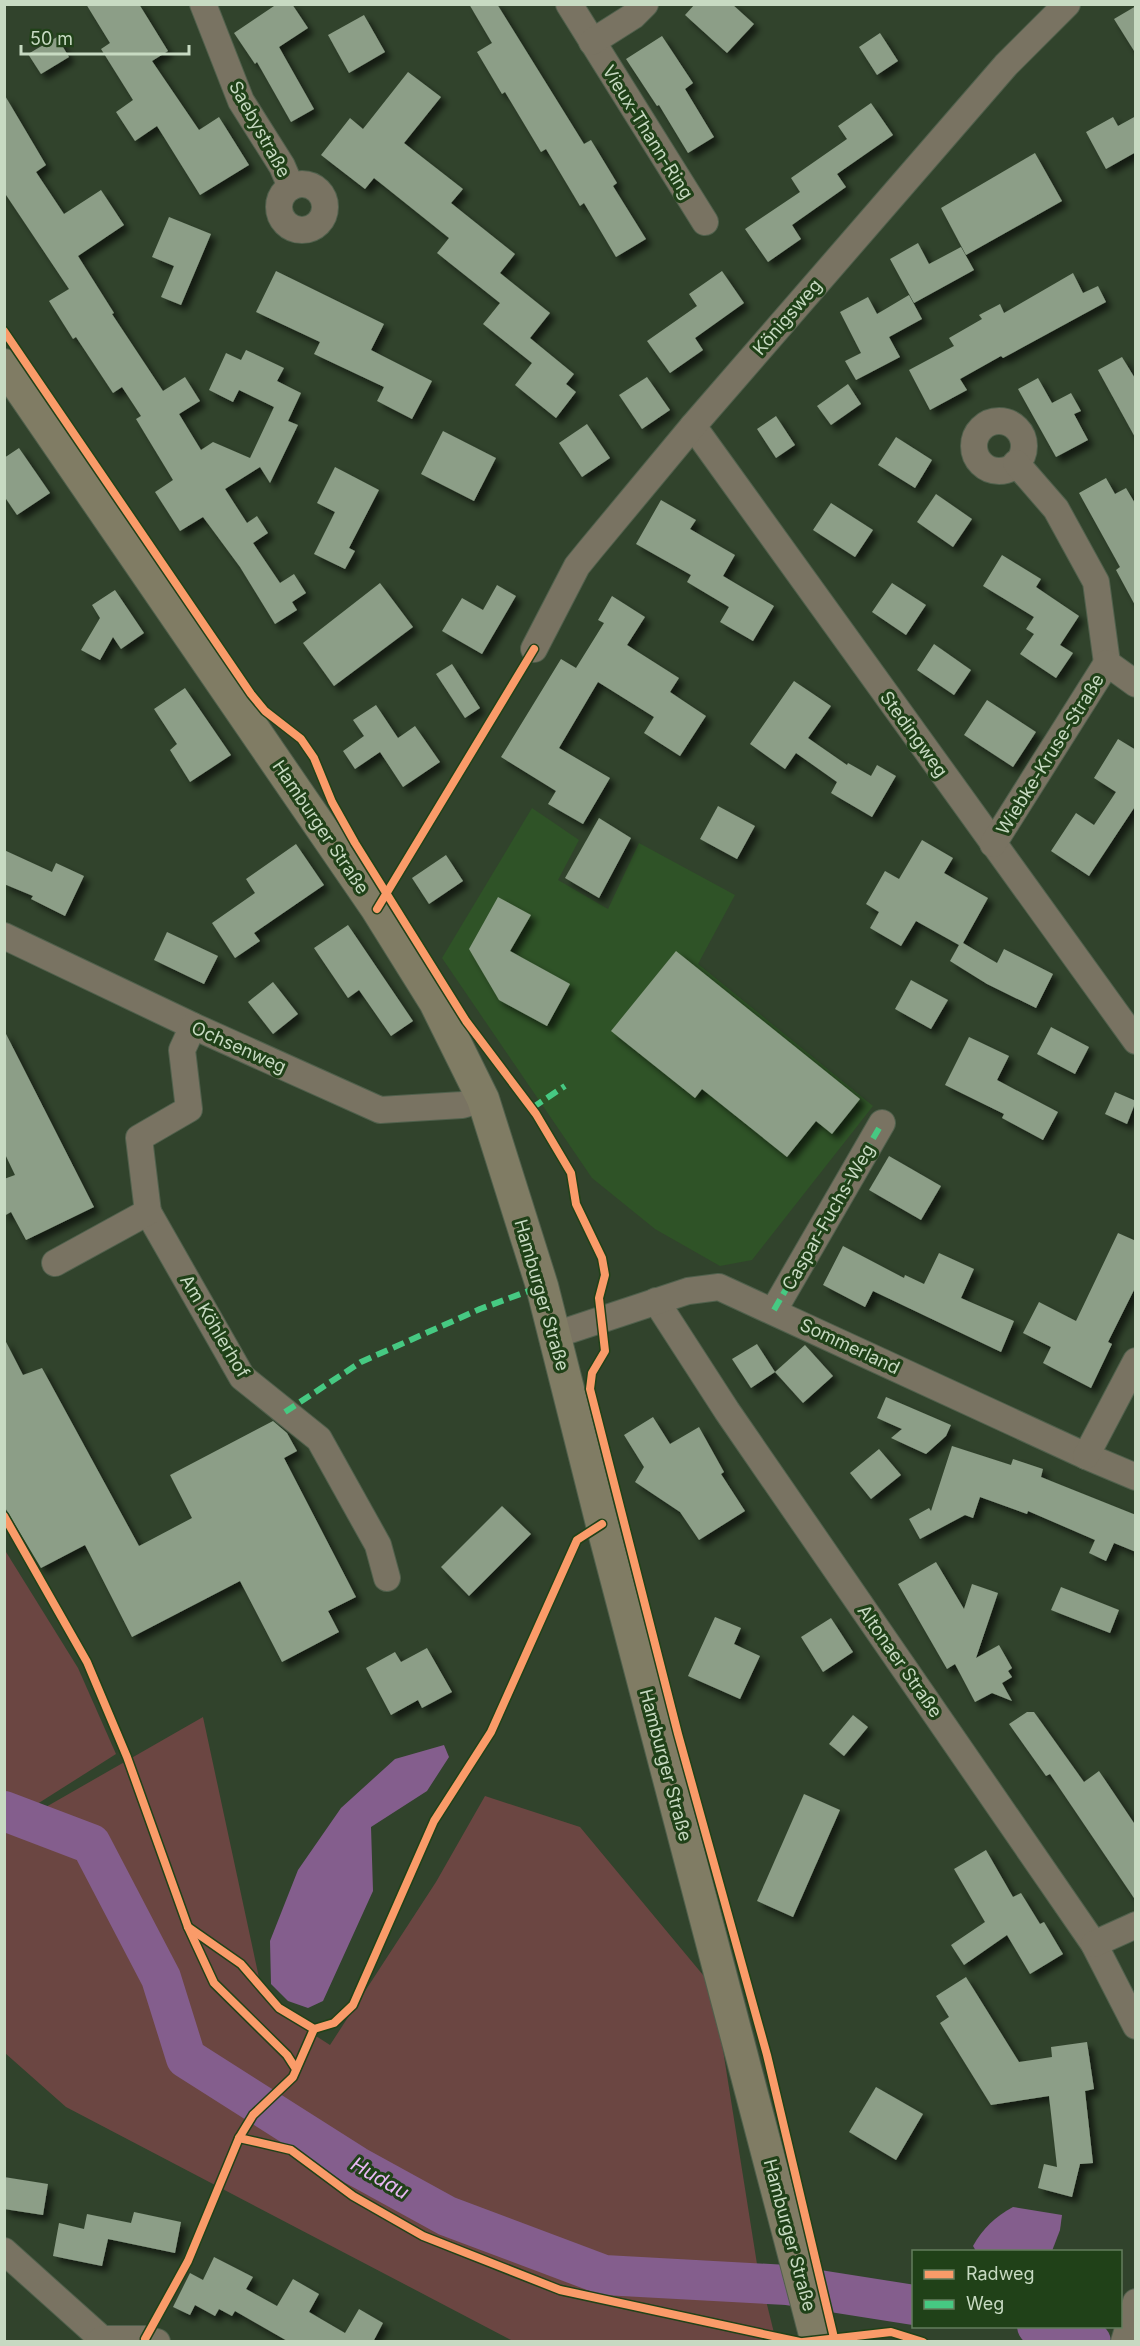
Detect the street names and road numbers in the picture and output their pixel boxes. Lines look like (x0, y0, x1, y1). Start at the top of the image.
street label: Vieux-Thann-Ring (598, 61, 698, 203)
street label: Saebystraße (225, 77, 295, 181)
street label: Königsweg (748, 275, 826, 359)
street label: Wiebke-Kruse-Straße (992, 670, 1108, 838)
street label: Stedingweg (876, 687, 952, 781)
street label: Hamburger Straße (268, 756, 374, 898)
street label: Ochsenweg (188, 1017, 290, 1077)
street label: Caspar-Fuchs-Weg (778, 1140, 878, 1294)
street label: Hamburger Straße (510, 1217, 574, 1373)
street label: Am Köhlerhof (176, 1271, 254, 1381)
street label: Sommerland (797, 1314, 903, 1378)
street label: Altonaer Straße (853, 1601, 947, 1721)
street label: Hamburger Straße (636, 1687, 696, 1843)
street label: Hamburger Straße (760, 2157, 820, 2313)

